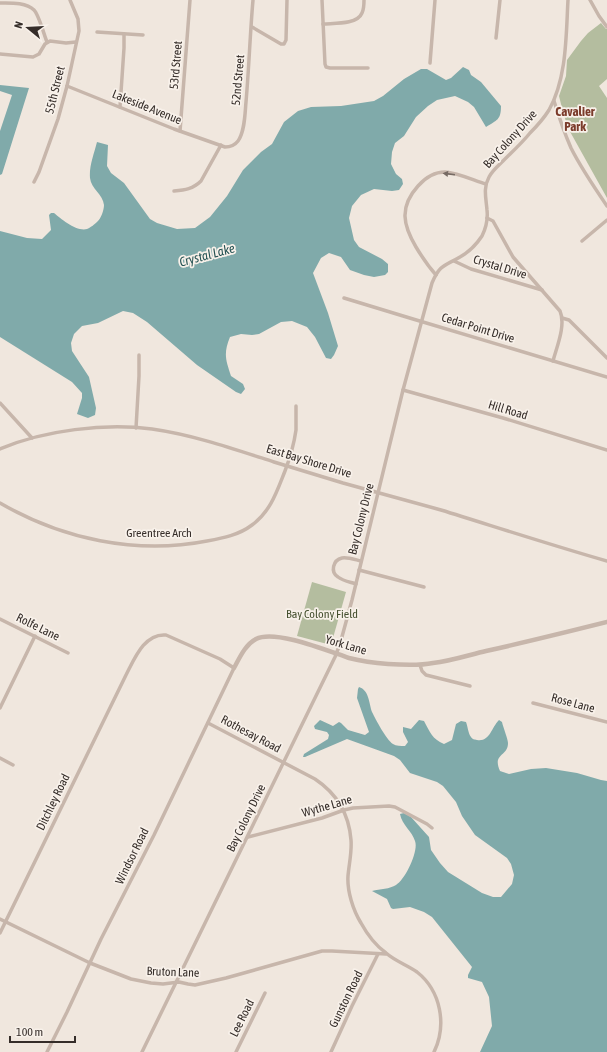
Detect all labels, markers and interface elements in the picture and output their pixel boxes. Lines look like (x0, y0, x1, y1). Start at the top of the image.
north arrow (8, 8, 48, 48)
text: N (12, 20, 25, 30)
street label: 53rd Street (167, 40, 185, 90)
street label: 52nd Street (229, 54, 247, 106)
street label: 55th Street (42, 64, 68, 115)
street label: Lakeside Avenue (110, 87, 184, 127)
district label: Cavalier Park (555, 104, 596, 134)
street label: Bay Colony Drive (480, 107, 540, 171)
one-way arrow (443, 170, 455, 177)
water label: Crystal Lake (178, 240, 237, 270)
street label: Crystal Drive (472, 252, 528, 282)
street label: Cedar Point Drive (440, 310, 516, 346)
street label: Hill Road (487, 397, 529, 423)
street label: East Bay Shore Drive (265, 441, 353, 481)
street label: Bay Colony Drive (345, 482, 377, 556)
street label: Greentree Arch (126, 526, 192, 540)
park label: Bay Colony Field (286, 607, 358, 621)
street label: Rolfe Lane (14, 610, 62, 644)
street label: York Lane (324, 632, 368, 658)
street label: Rose Lane (550, 690, 596, 716)
street label: Rothesay Road (219, 712, 283, 756)
street label: Ditchley Road (33, 772, 73, 832)
street label: Bay Colony Drive (224, 782, 268, 854)
street label: Wythe Lane (300, 792, 354, 820)
street label: Windsor Road (112, 826, 152, 886)
street label: Bruton Lane (146, 964, 200, 980)
street label: Gunston Road (326, 968, 366, 1030)
street label: Lee Road (227, 997, 257, 1039)
scale bar (10, 1018, 75, 1044)
text: 100 m (16, 1025, 43, 1039)

